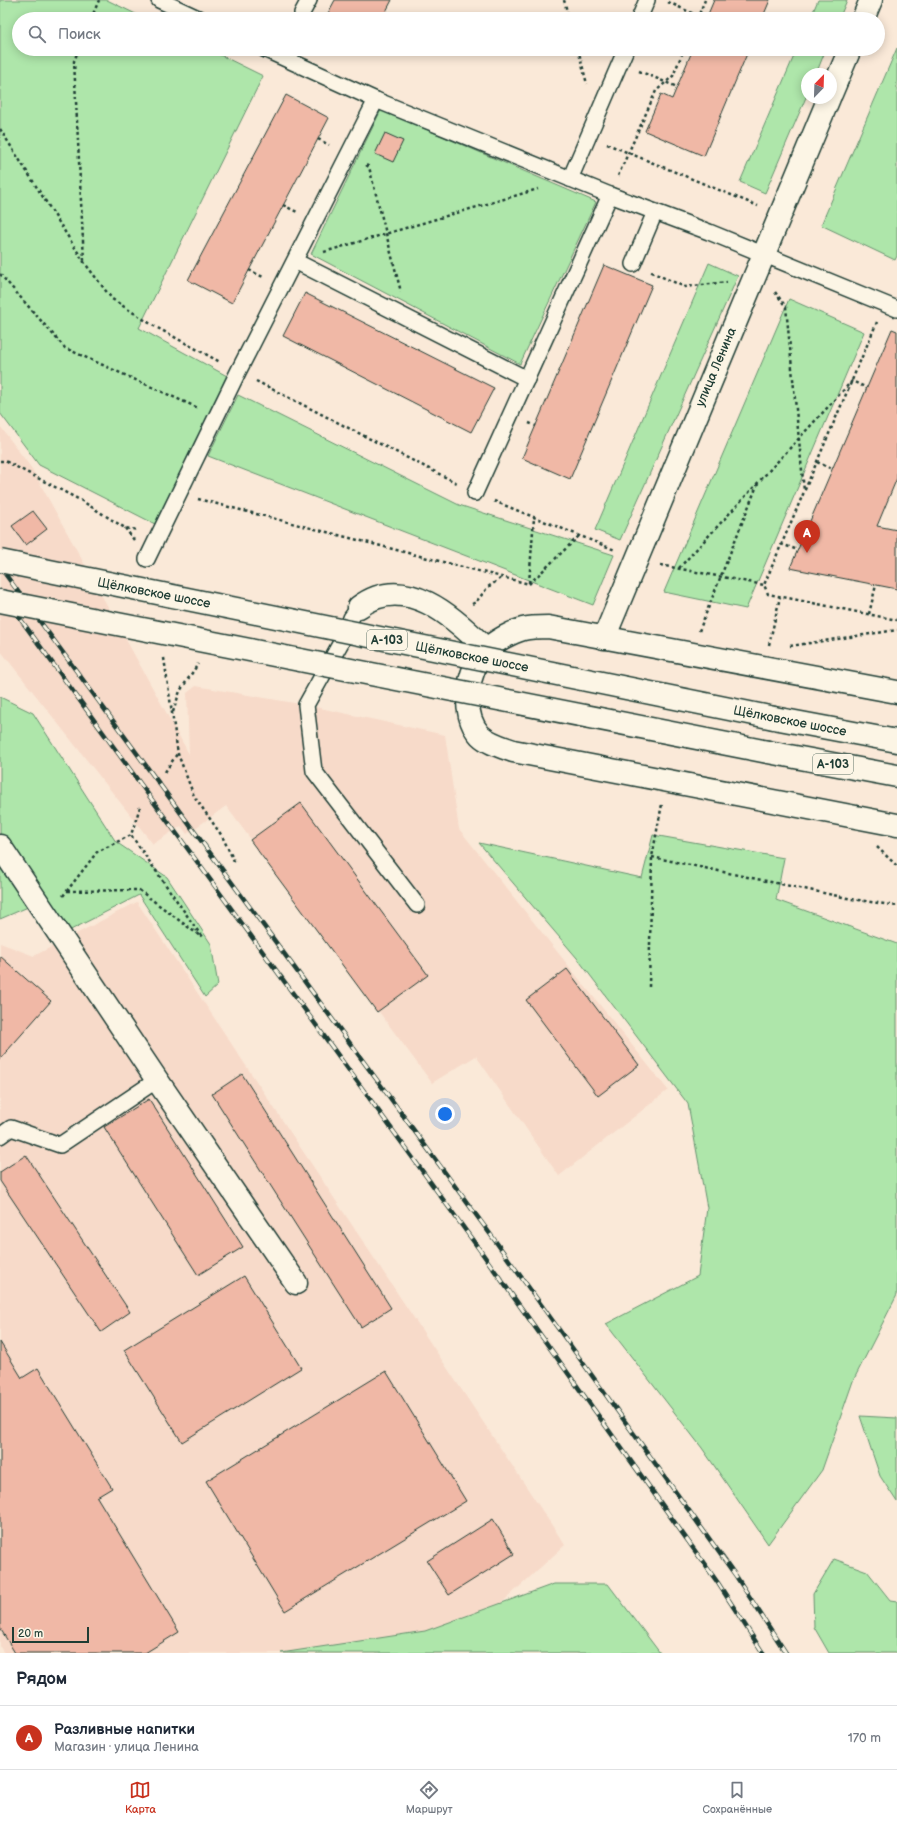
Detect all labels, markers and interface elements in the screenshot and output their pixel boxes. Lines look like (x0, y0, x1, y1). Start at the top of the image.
search box (12, 12, 885, 56)
icon: search (26, 23, 48, 45)
text: Поиск (58, 25, 101, 44)
north arrow (801, 68, 837, 104)
street label: улица Ленина (692, 325, 740, 409)
pin: A (794, 520, 820, 553)
street label: Щёлковское шоссе (96, 574, 212, 612)
road number: А-103 (367, 630, 407, 650)
street label: Щёлковское шоссе (414, 638, 530, 676)
street label: Щёлковское шоссе (732, 702, 848, 740)
road number: А-103 (813, 754, 853, 774)
your location (435, 1104, 455, 1124)
scale bar (12, 1625, 89, 1644)
text: 20 m (18, 1627, 43, 1640)
text: Рядом (16, 1669, 67, 1689)
text: Разливные напитки (54, 1720, 195, 1739)
text: A (25, 1730, 33, 1746)
text: 170 m (848, 1730, 881, 1746)
text: Магазин · улица Ленина (54, 1739, 199, 1755)
tab: Карта (125, 1779, 156, 1816)
tab: Маршрут (406, 1779, 453, 1816)
tab: Сохранённые (703, 1779, 772, 1816)

